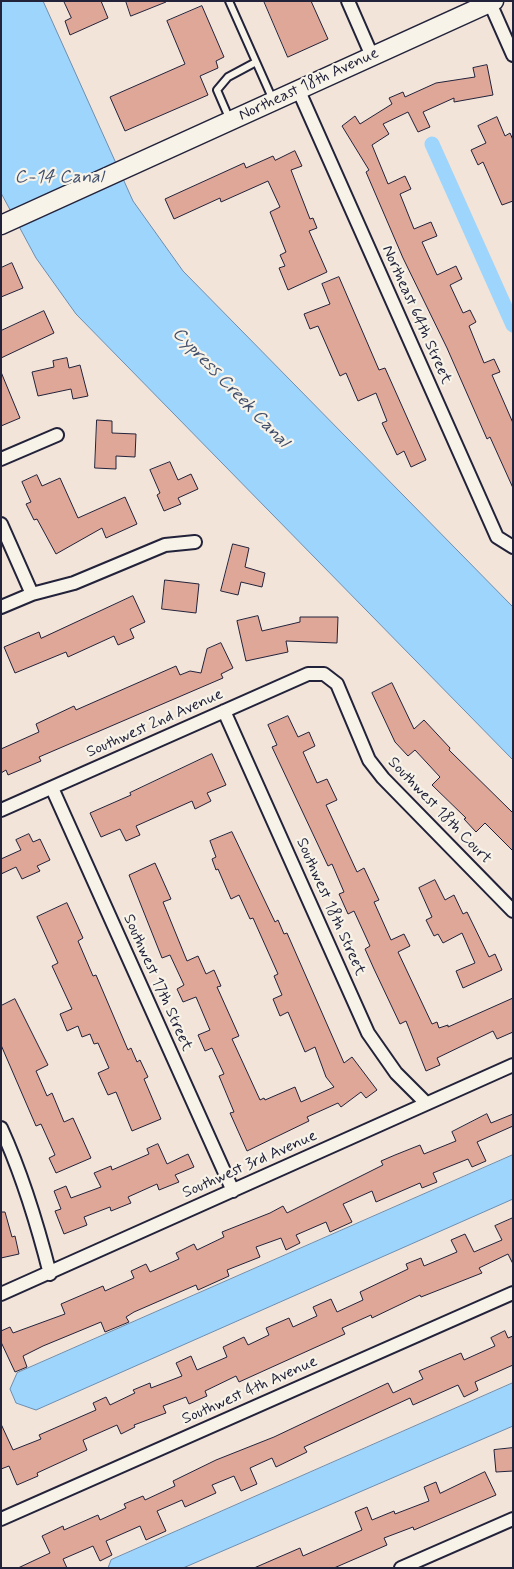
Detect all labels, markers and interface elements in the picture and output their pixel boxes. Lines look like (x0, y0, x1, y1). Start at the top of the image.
street label: Northeast 18th Avenue (236, 44, 382, 126)
water label: C-14 Canal (15, 167, 103, 189)
street label: Northeast 64th Street (377, 243, 455, 387)
water label: Cypress Creek Canal (167, 323, 293, 453)
street label: Southwest 2nd Avenue (84, 685, 226, 763)
street label: Southwest 18th Court (383, 754, 495, 868)
street label: Southwest 18th Street (291, 835, 369, 979)
street label: Southwest 17th Street (118, 912, 196, 1054)
street label: Southwest 3rd Avenue (180, 1127, 320, 1203)
street label: Southwest 4th Avenue (179, 1352, 321, 1430)

